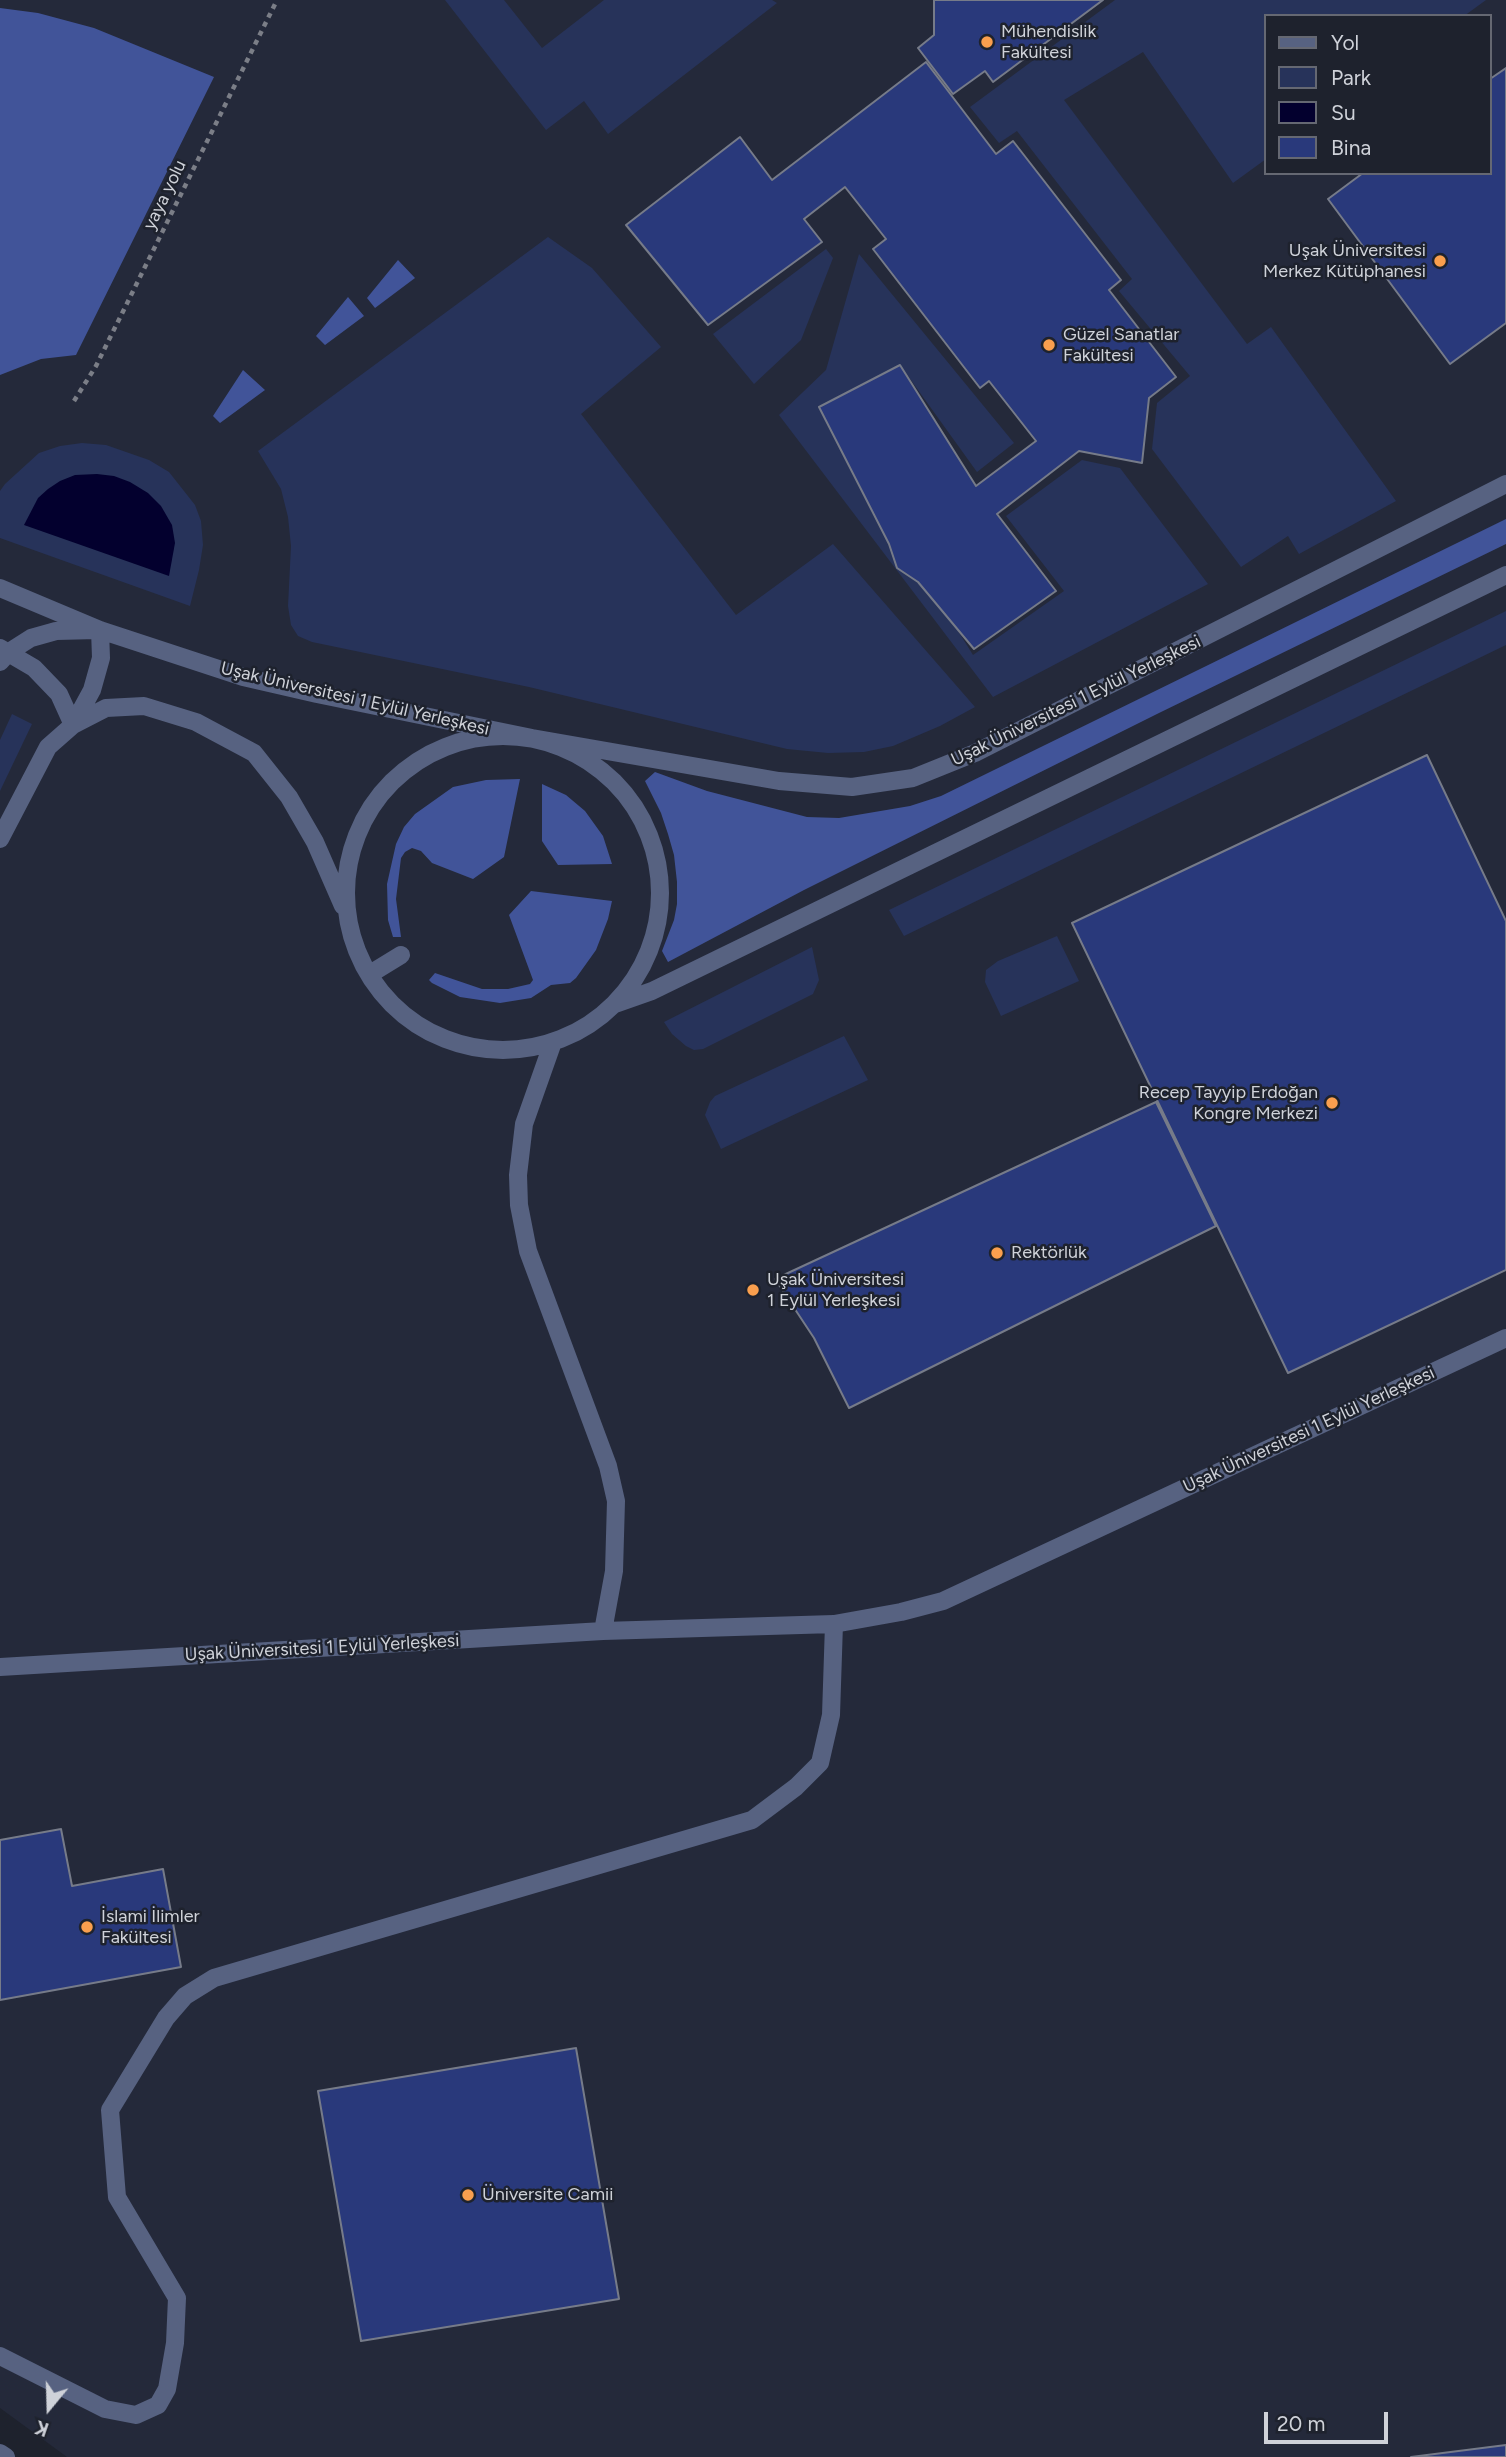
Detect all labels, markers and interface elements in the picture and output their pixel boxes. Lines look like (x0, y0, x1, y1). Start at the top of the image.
legend (1264, 14, 1492, 175)
place label: Mühendislik Fakültesi (1001, 21, 1096, 64)
text: Yol (1331, 30, 1359, 55)
marker: Mühendislik Fakültesi (979, 34, 995, 50)
text: Park (1331, 65, 1371, 90)
text: Su (1331, 100, 1356, 125)
text: Bina (1331, 135, 1371, 160)
street label: yaya yolu (139, 157, 191, 233)
place label: Uşak Üniversitesi Merkez Kütüphanesi (1263, 240, 1426, 282)
marker: Uşak Üniversitesi Merkez Kütüphanesi (1432, 253, 1448, 269)
place label: Güzel Sanatlar Fakültesi (1063, 324, 1179, 366)
marker: Güzel Sanatlar Fakültesi (1041, 337, 1057, 353)
street label: Uşak Üniversitesi 1 Eylül Yerleşkesi (948, 631, 1204, 771)
street label: Uşak Üniversitesi 1 Eylül Yerleşkesi (219, 658, 491, 740)
place label: Recep Tayyip Erdoğan Kongre Merkezi (1139, 1082, 1318, 1124)
marker: Recep Tayyip Erdoğan Kongre Merkezi (1324, 1095, 1340, 1111)
place label: Rektörlük (1011, 1242, 1087, 1264)
marker: Rektörlük (989, 1245, 1005, 1261)
place label: Uşak Üniversitesi 1 Eylül Yerleşkesi (767, 1269, 904, 1312)
marker: Uşak Üniversitesi 1 Eylül Yerleşkesi (745, 1282, 761, 1298)
street label: Uşak Üniversitesi 1 Eylül Yerleşkesi (1180, 1362, 1438, 1498)
street label: Uşak Üniversitesi 1 Eylül Yerleşkesi (184, 1630, 460, 1666)
place label: İslami İlimler Fakültesi (101, 1906, 200, 1948)
marker: İslami İlimler Fakültesi (79, 1919, 95, 1935)
place label: Üniversite Camii (482, 2184, 613, 2206)
marker: Üniversite Camii (460, 2187, 476, 2203)
north arrow (14, 2373, 84, 2443)
scale bar (1268, 2398, 1392, 2442)
text: 20 m (1277, 2411, 1325, 2436)
text: K (32, 2415, 52, 2441)

